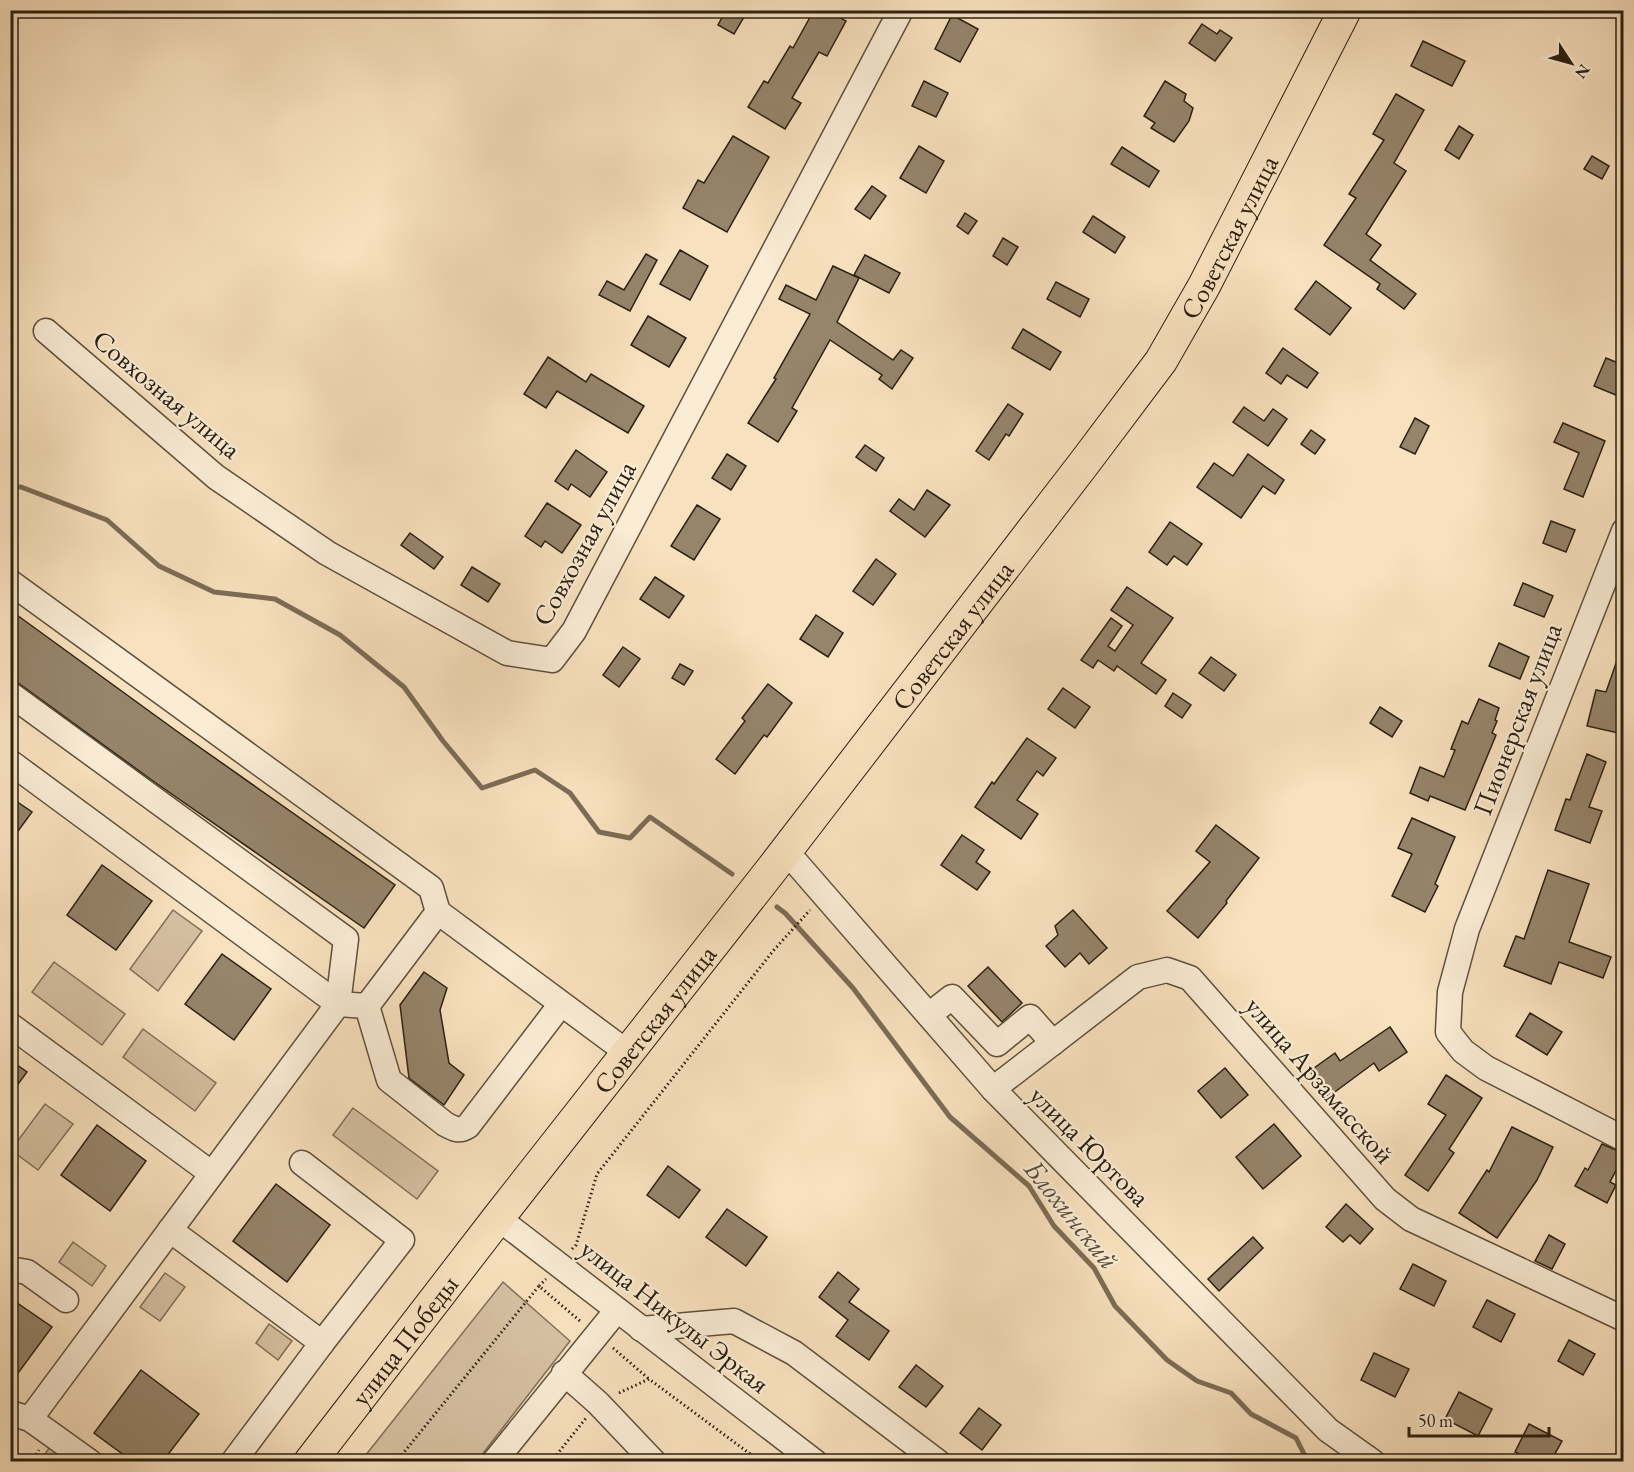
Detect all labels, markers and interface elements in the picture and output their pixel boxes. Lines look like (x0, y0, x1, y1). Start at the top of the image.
north arrow (1541, 33, 1601, 93)
text: N (1570, 60, 1595, 83)
street label: Советская улица (1171, 149, 1286, 325)
street label: Совхозная улица (86, 322, 249, 466)
street label: Совхозная улица (524, 454, 644, 632)
street label: Советская улица (883, 553, 1021, 717)
street label: Пионерская улица (1464, 618, 1570, 820)
street label: Советская улица (585, 937, 724, 1101)
street label: улица Арзамасской (1238, 989, 1402, 1171)
street label: улица Юртова (1022, 1078, 1158, 1214)
water label: Блохинский (1016, 1151, 1127, 1276)
street label: улица Никулы Эркая (573, 1231, 777, 1401)
street label: улица Победы (342, 1267, 466, 1413)
scale bar (1409, 1400, 1548, 1438)
text: 50 m (1418, 1409, 1453, 1432)

